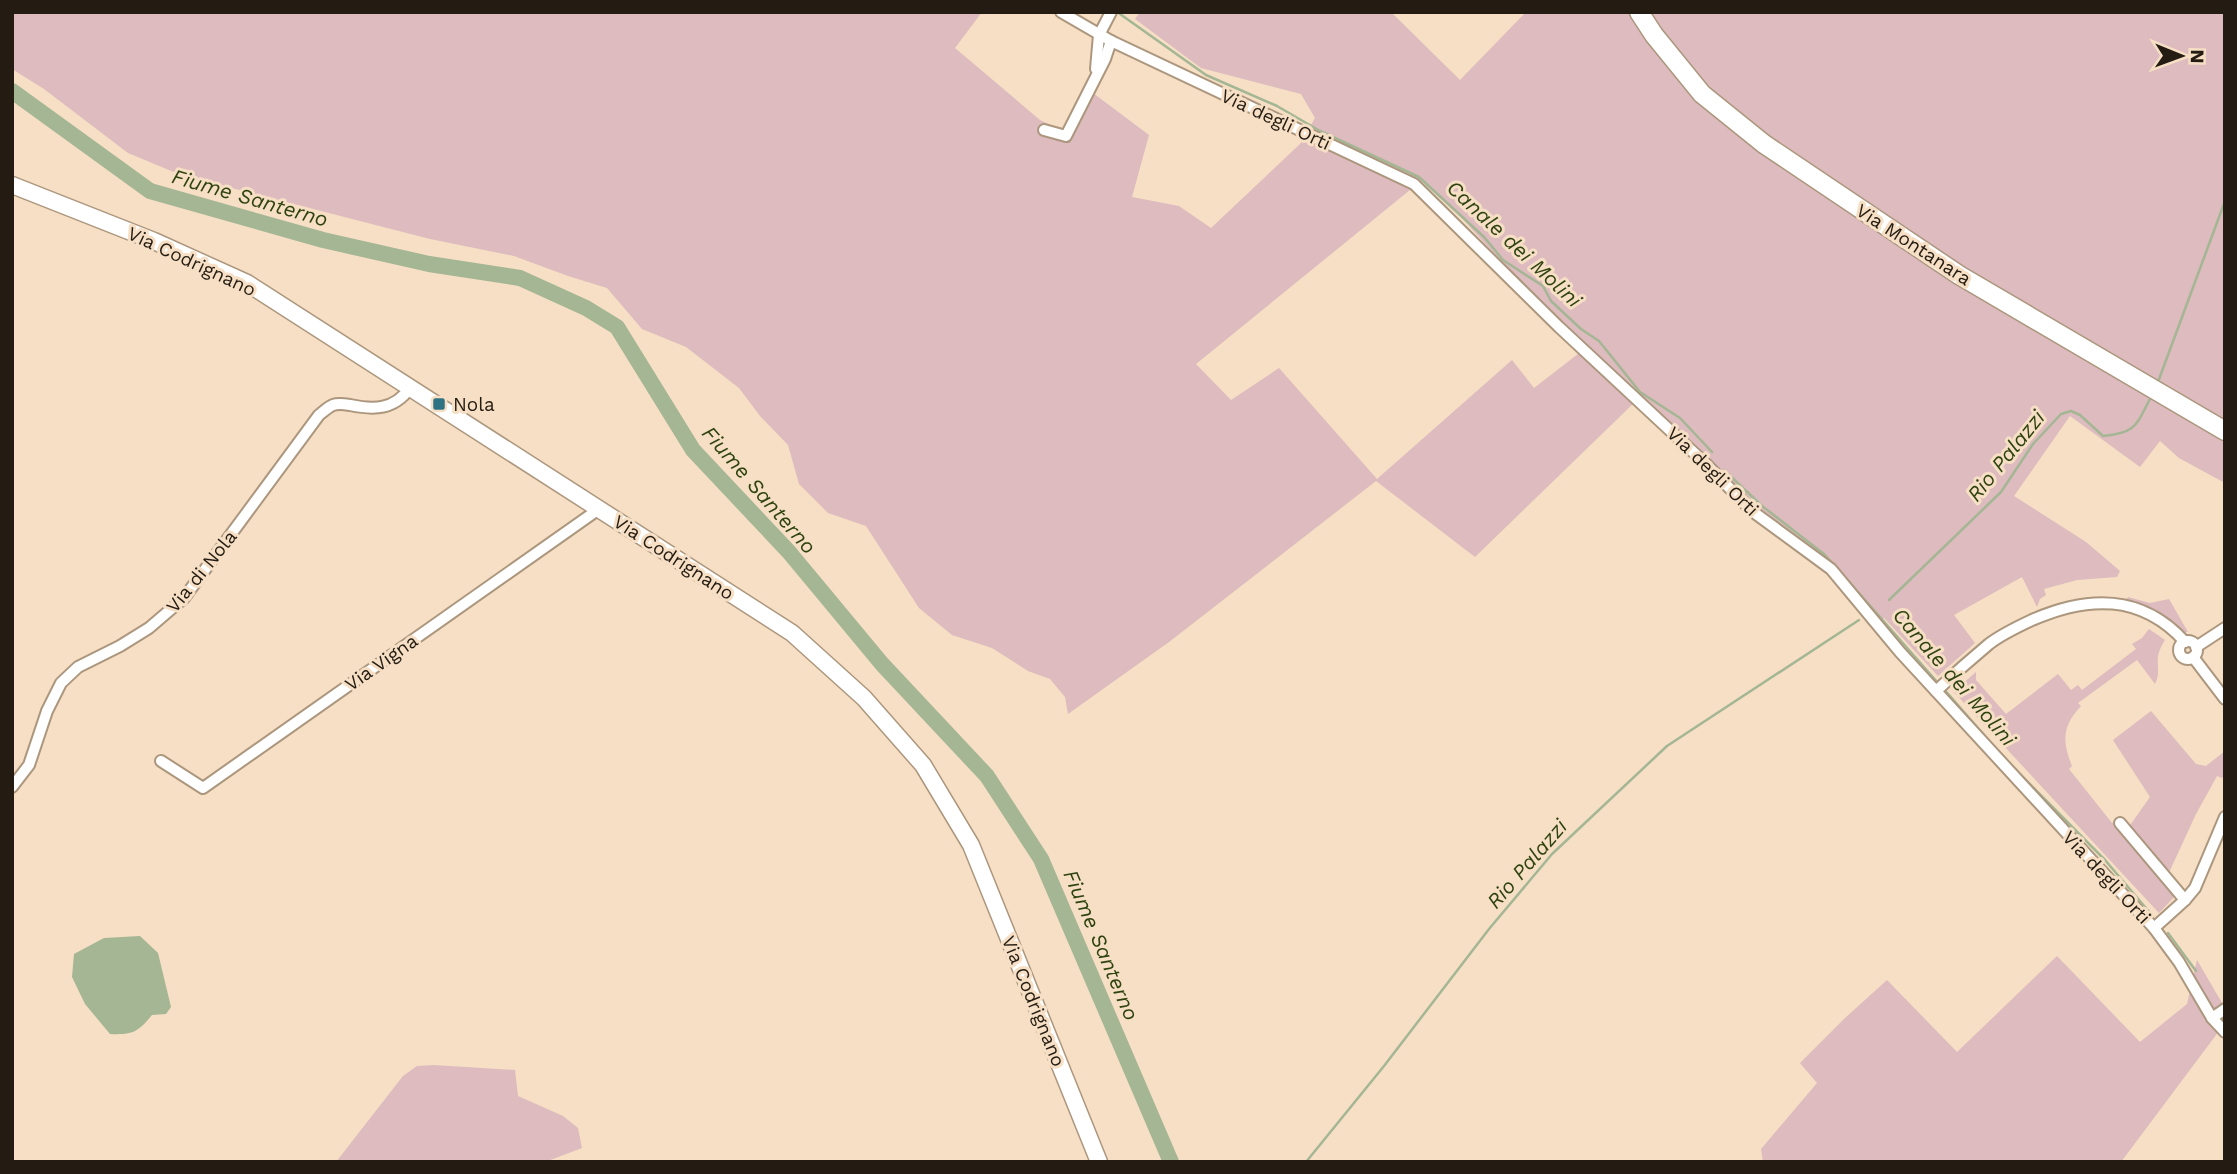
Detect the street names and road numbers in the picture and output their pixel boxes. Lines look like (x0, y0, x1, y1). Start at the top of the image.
street label: Via degli Orti (1217, 84, 1334, 155)
street label: Via Montanara (1852, 199, 1976, 290)
street label: Via Codrignano (124, 222, 260, 301)
street label: Via degli Orti (1662, 422, 1763, 521)
street label: Via Codrignano (609, 510, 738, 605)
street label: Via di Nola (161, 525, 242, 617)
street label: Via Vigna (340, 629, 422, 696)
street label: Via degli Orti (2058, 826, 2156, 929)
street label: Via Codrignano (997, 932, 1070, 1070)

